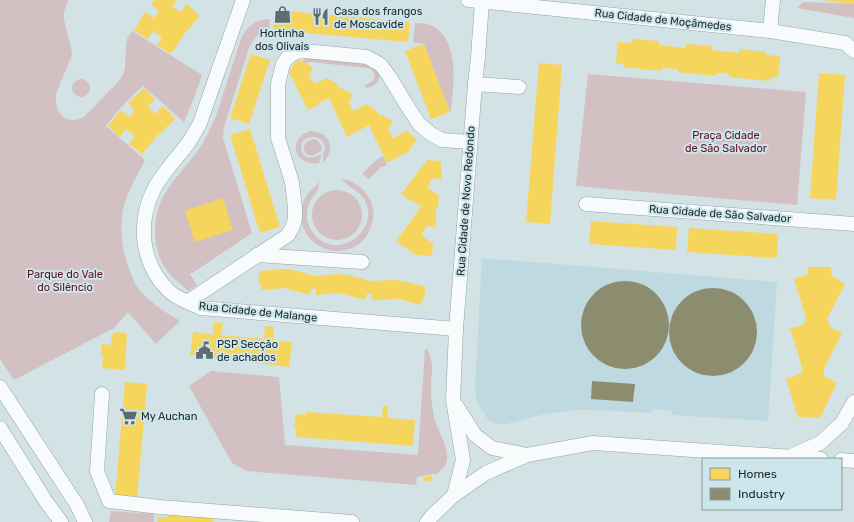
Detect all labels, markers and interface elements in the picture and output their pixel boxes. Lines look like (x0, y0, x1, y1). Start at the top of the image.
shop icon: Hortinha dos Olivais (272, 5, 292, 25)
place label: Casa dos frangos de Moscavide (334, 5, 423, 31)
street label: Rua Cidade de Moçâmedes (594, 6, 732, 34)
restaurant icon: Casa dos frangos de Moscavide (311, 7, 331, 27)
place label: Hortinha dos Olivais (255, 27, 309, 53)
street label: Rua Cidade de Novo Redondo (454, 126, 478, 276)
park label: Praça Cidade de São Salvador (685, 129, 768, 155)
street label: Rua Cidade de São Salvador (648, 203, 792, 226)
park label: Parque do Vale do Silêncio (27, 268, 103, 294)
street label: Rua Cidade de Malange (198, 299, 318, 325)
place label: PSP Secção de achados (217, 338, 278, 364)
public building icon: PSP Secção de achados (194, 340, 214, 360)
supermarket icon: My Auchan (118, 406, 138, 426)
place label: My Auchan (141, 410, 197, 423)
legend (702, 458, 842, 510)
text: Homes (738, 467, 777, 481)
text: Industry (738, 487, 785, 501)

